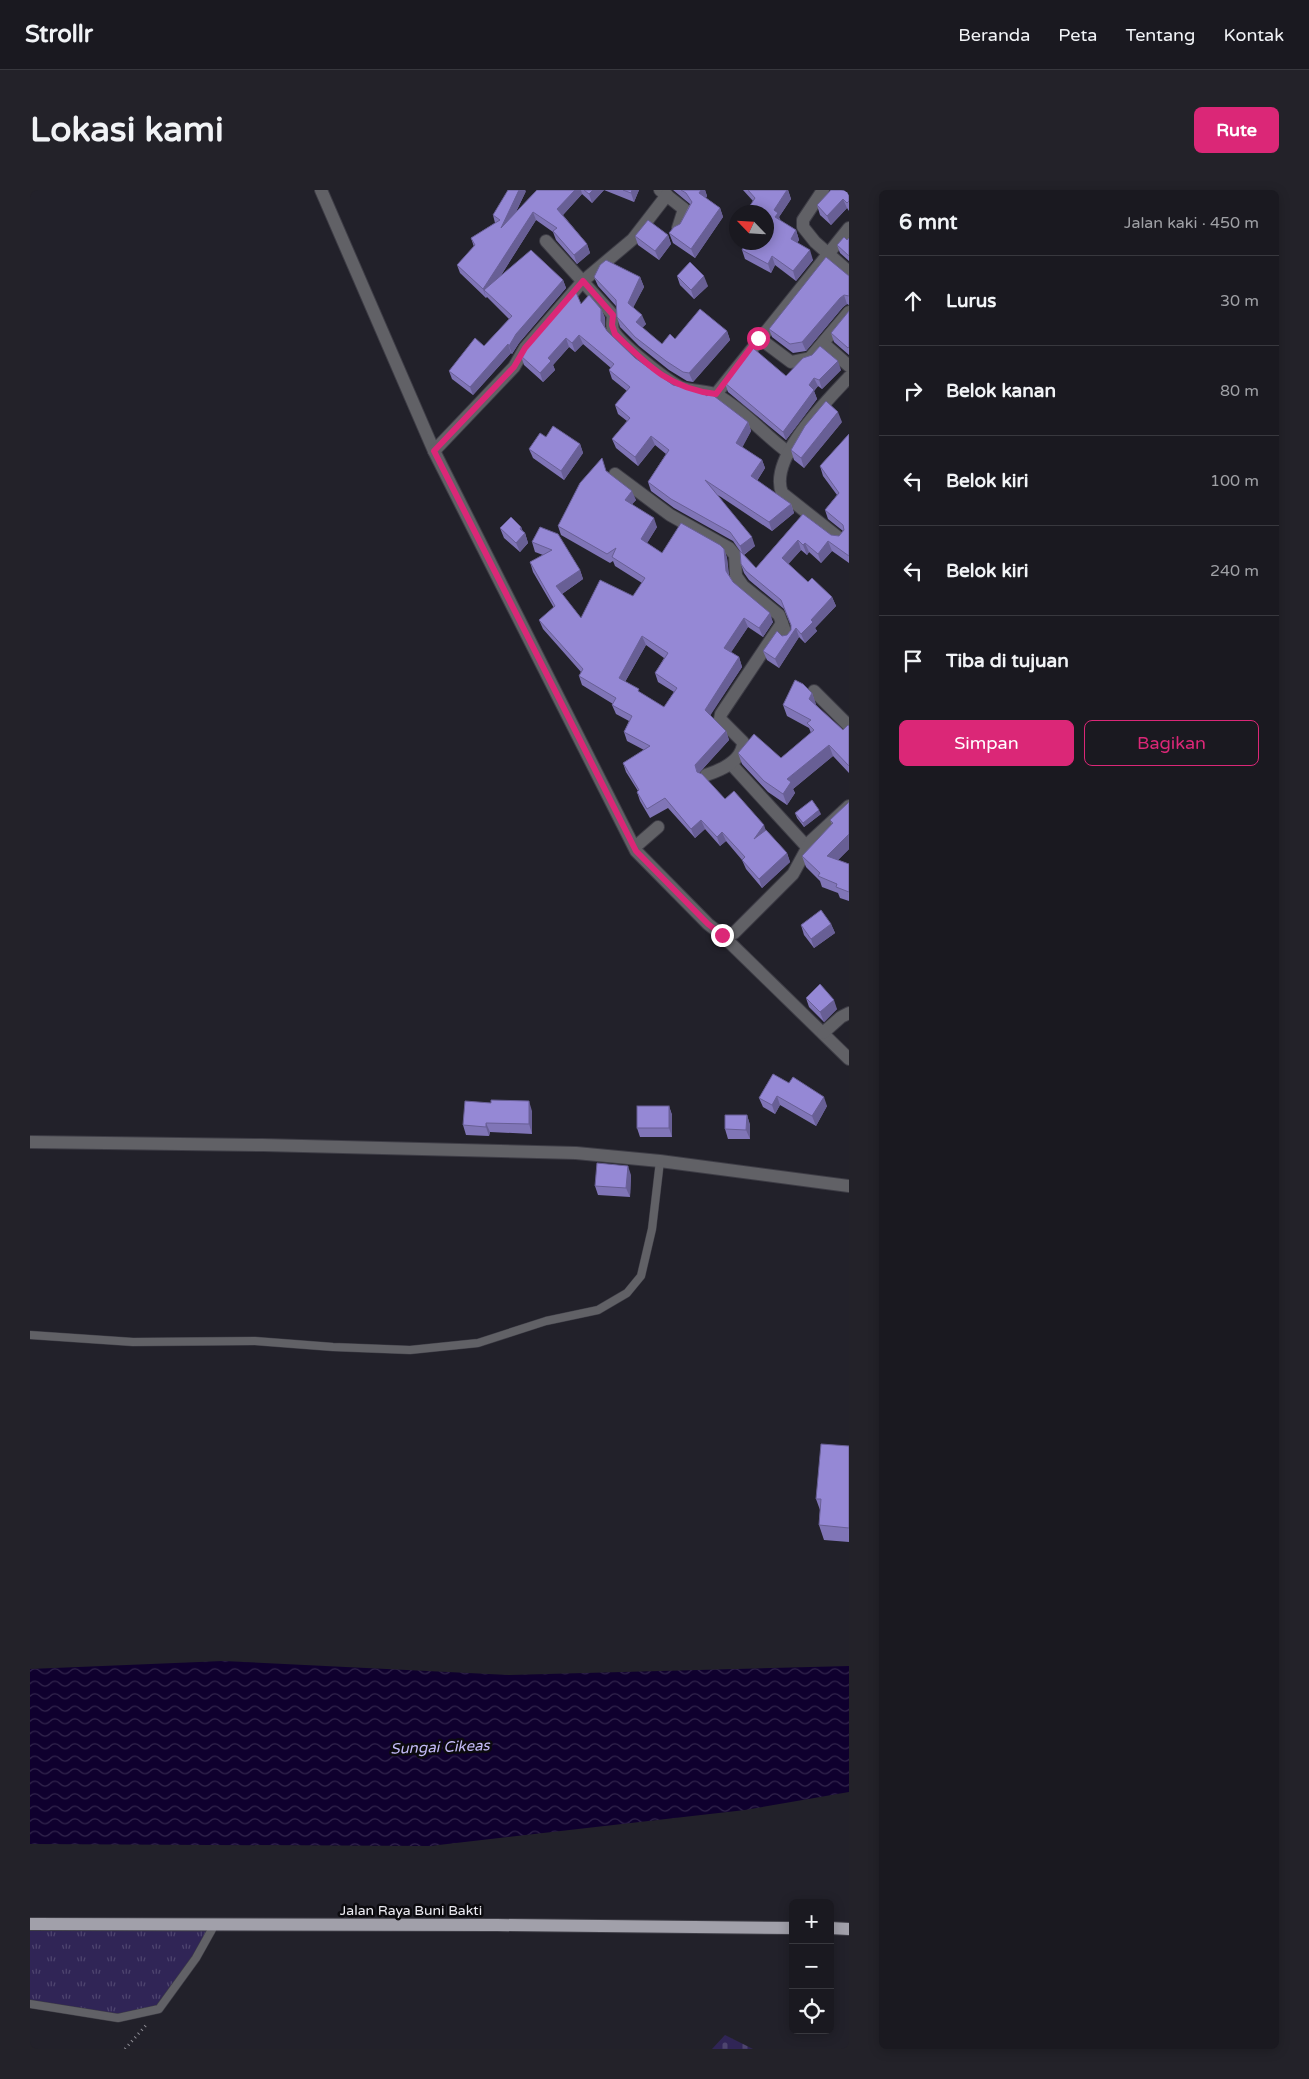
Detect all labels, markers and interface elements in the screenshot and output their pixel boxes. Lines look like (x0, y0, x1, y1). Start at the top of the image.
text: Strollr (25, 20, 93, 49)
text: Beranda (958, 24, 1030, 46)
text: Peta (1058, 24, 1097, 46)
text: Tentang (1125, 24, 1195, 46)
text: Kontak (1223, 24, 1284, 46)
button: Rute (1194, 107, 1279, 153)
text: Lokasi kami (30, 109, 224, 151)
north arrow (729, 205, 774, 250)
text: 6 mnt (899, 210, 958, 235)
text: Jalan kaki · 450 m (1124, 213, 1259, 233)
icon: ahead (899, 287, 927, 315)
text: Lurus (946, 290, 996, 312)
text: 30 m (1220, 291, 1259, 311)
route start (747, 327, 770, 350)
icon: right (899, 377, 927, 405)
text: Belok kanan (946, 380, 1056, 402)
text: 80 m (1220, 381, 1259, 401)
icon: left (899, 467, 927, 495)
text: Belok kiri (946, 470, 1029, 492)
text: 100 m (1210, 471, 1259, 491)
icon: left (899, 557, 927, 585)
text: Belok kiri (946, 560, 1029, 582)
text: 240 m (1210, 561, 1259, 581)
icon: arrive (899, 647, 927, 675)
text: Tiba di tujuan (946, 650, 1069, 672)
button: Simpan (899, 720, 1074, 766)
button: Bagikan (1084, 720, 1259, 766)
route end (711, 924, 734, 947)
water label: Sungai Cikeas (390, 1736, 492, 1758)
map controls (789, 1899, 834, 2034)
button: + (789, 1899, 834, 1944)
street label: Jalan Raya Buni Bakti (340, 1902, 482, 1919)
button: − (789, 1944, 834, 1989)
button: locate (789, 1989, 834, 2034)

